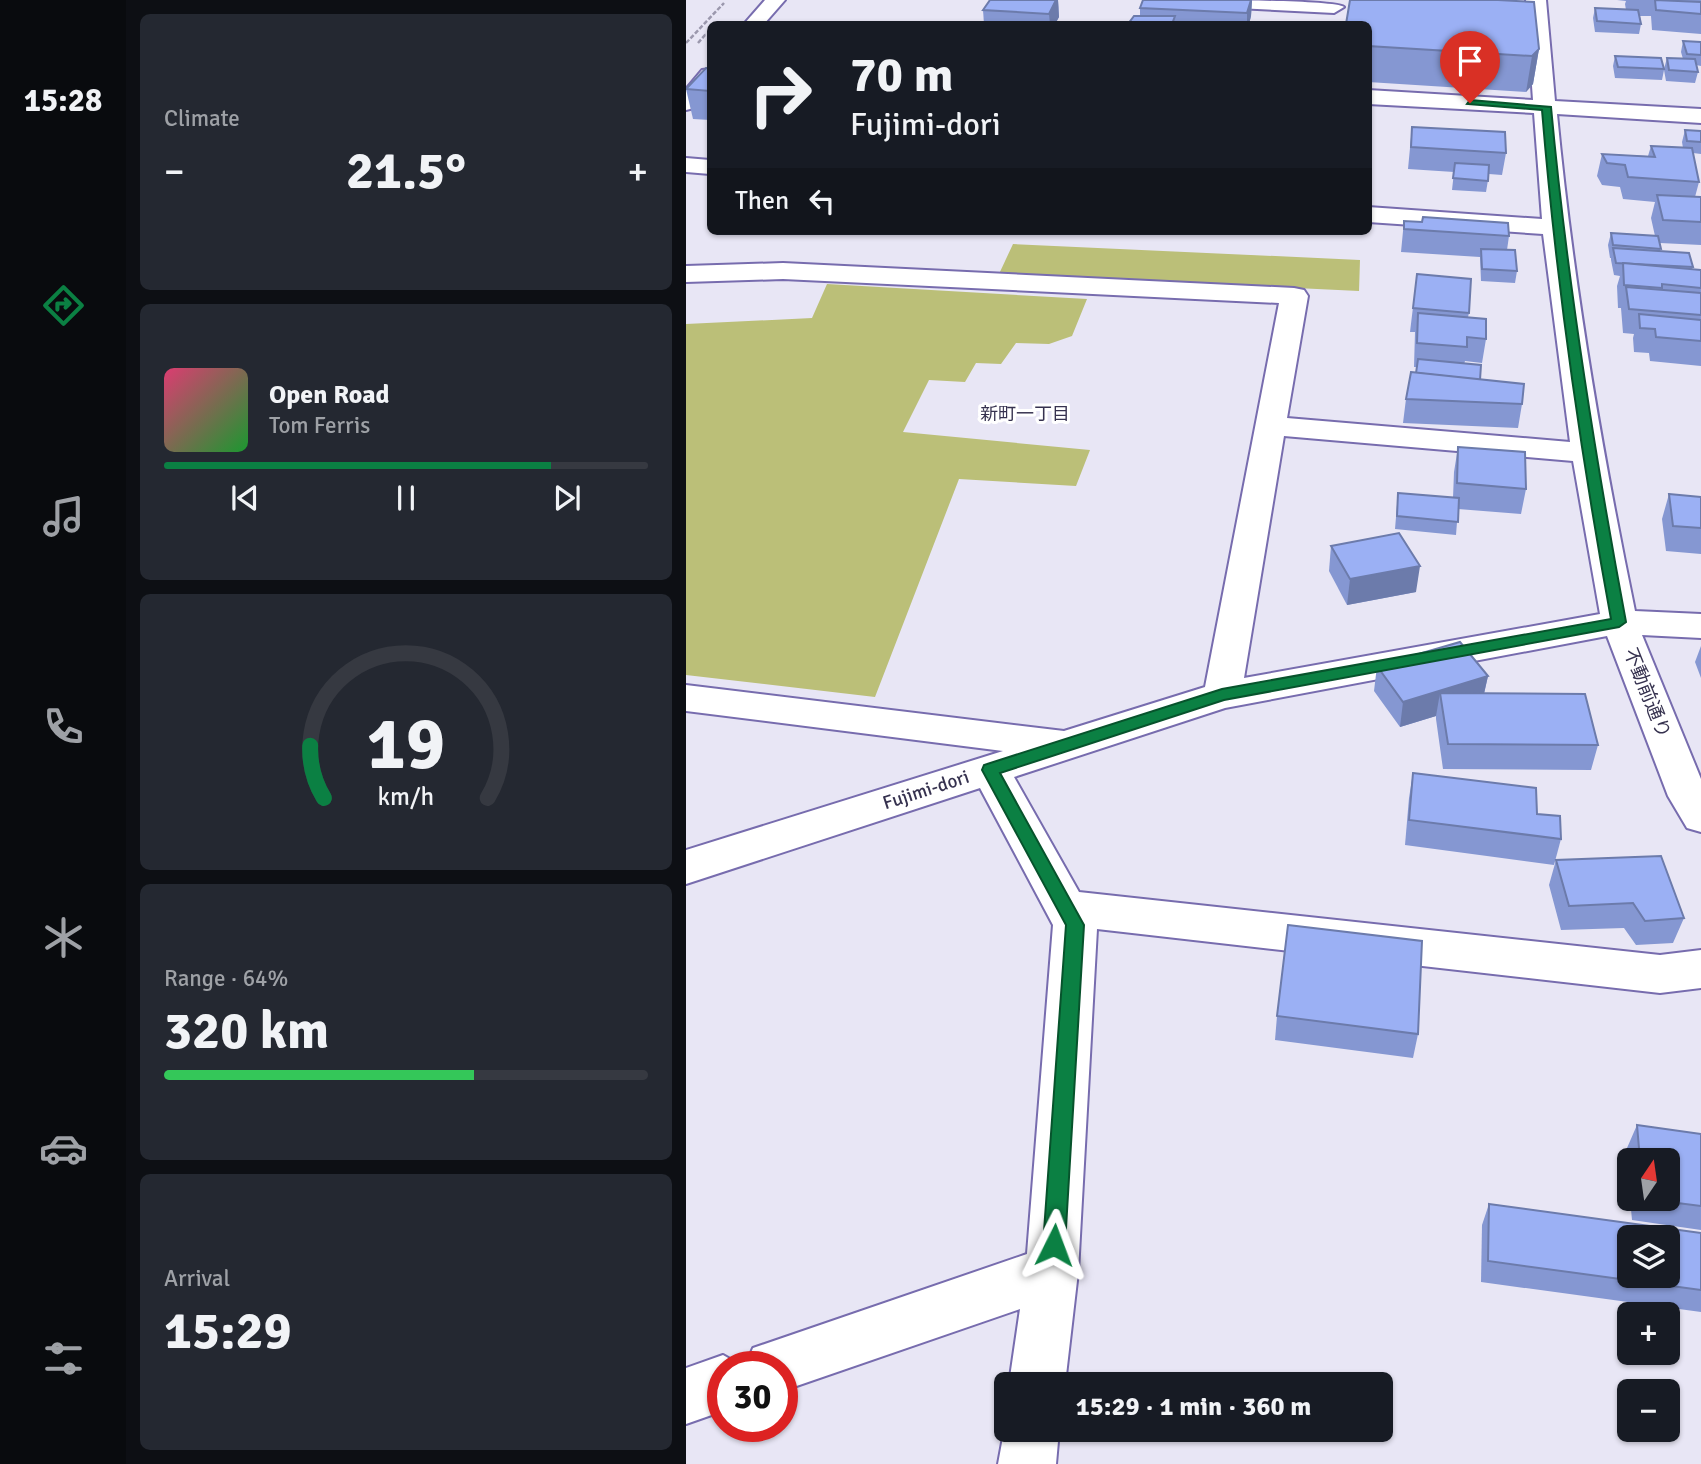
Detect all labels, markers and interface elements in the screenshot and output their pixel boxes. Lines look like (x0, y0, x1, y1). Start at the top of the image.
pin (1440, 31, 1500, 103)
icon: arrive (1451, 42, 1489, 80)
text: 70 m (850, 45, 953, 105)
icon: right (735, 49, 826, 140)
text: 15:28 (24, 81, 102, 120)
text: Climate (164, 104, 240, 133)
text: Fujimi-dori (850, 105, 1001, 144)
text: 21.5° (346, 139, 466, 203)
text: − (164, 148, 185, 195)
text: + (627, 148, 648, 195)
icon: left (803, 182, 841, 220)
text: Then (735, 185, 789, 217)
icon: directions (39, 281, 88, 330)
text: Open Road (269, 379, 390, 411)
district label: 新町一丁目 (980, 403, 1070, 425)
text: Tom Ferris (269, 411, 370, 440)
icon: previous (226, 479, 264, 517)
icon: pause (387, 479, 425, 517)
icon: next (548, 479, 586, 517)
icon: music (39, 492, 88, 541)
street label: 不動前通り (1618, 644, 1676, 742)
text: 19 (367, 700, 445, 789)
icon: phone (39, 702, 88, 751)
street label: Fujimi-dori (880, 765, 972, 815)
text: km/h (378, 781, 434, 812)
icon: climate (39, 913, 88, 962)
text: Range · 64% (164, 964, 288, 993)
text: 320 km (164, 999, 329, 1063)
icon: car (39, 1124, 88, 1173)
north arrow (1617, 1148, 1680, 1211)
map controls (1617, 1148, 1680, 1442)
position arrow (1017, 1208, 1091, 1282)
button: layers (1617, 1225, 1680, 1288)
text: Arrival (164, 1264, 230, 1293)
text: 15:29 (164, 1299, 292, 1363)
button: + (1617, 1302, 1680, 1365)
icon: filters (39, 1334, 88, 1383)
speed limit sign: 30 (707, 1351, 798, 1442)
button: − (1617, 1379, 1680, 1442)
text: 15:29 · 1 min · 360 m (1076, 1391, 1311, 1423)

